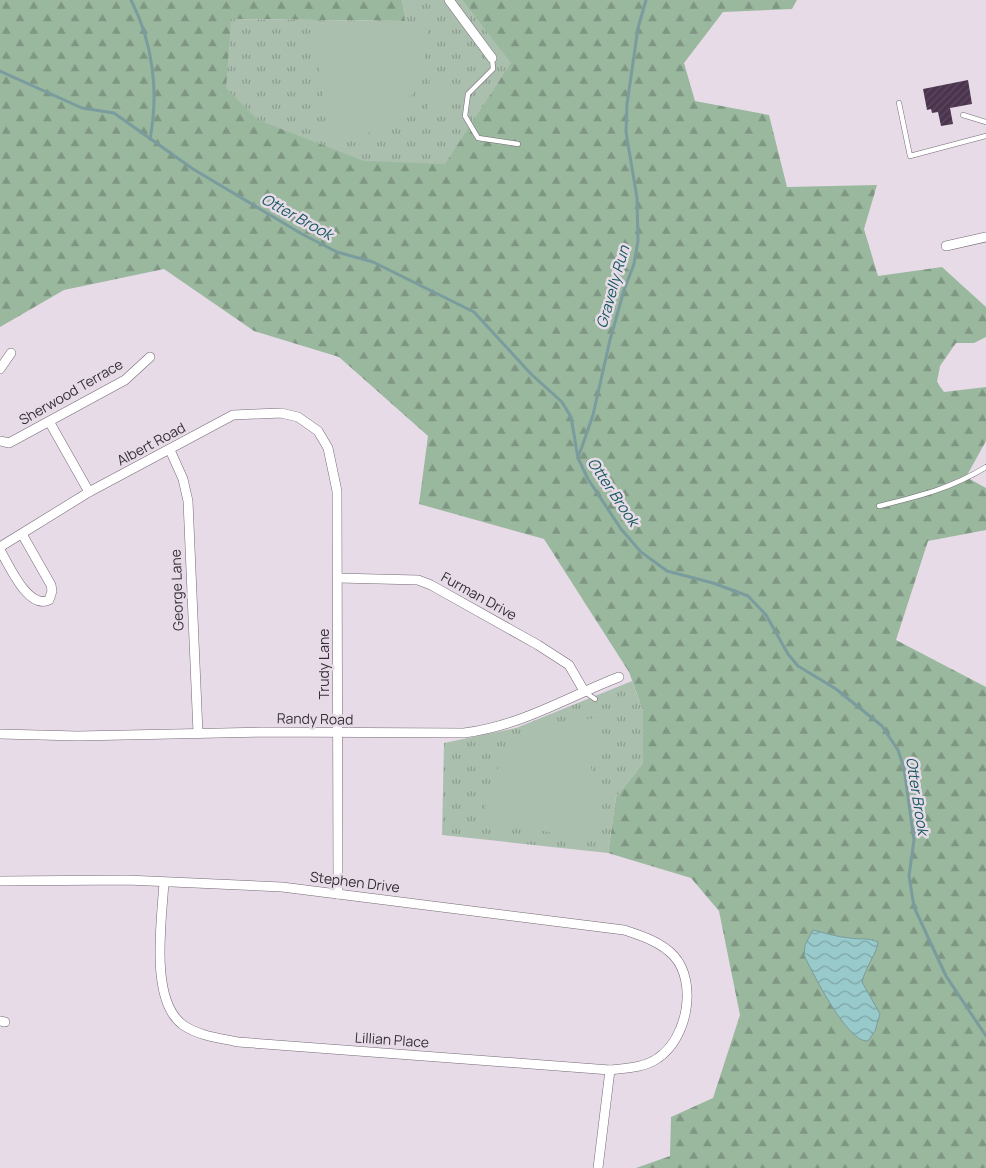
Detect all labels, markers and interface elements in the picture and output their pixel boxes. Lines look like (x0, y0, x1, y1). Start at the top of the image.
water label: Otter Brook (258, 188, 339, 246)
water label: Gravelly Run (591, 242, 635, 331)
street label: Sherwood Terrace (15, 354, 126, 429)
street label: Albert Road (113, 418, 188, 470)
water label: Otter Brook (583, 453, 646, 532)
street label: George Lane (166, 549, 187, 631)
street label: Furman Drive (438, 567, 521, 624)
street label: Trudy Lane (314, 629, 333, 699)
street label: Randy Road (277, 708, 353, 729)
water label: Otter Brook (901, 755, 934, 839)
street label: Stephen Drive (309, 867, 401, 896)
street label: Lillian Place (354, 1027, 430, 1052)

